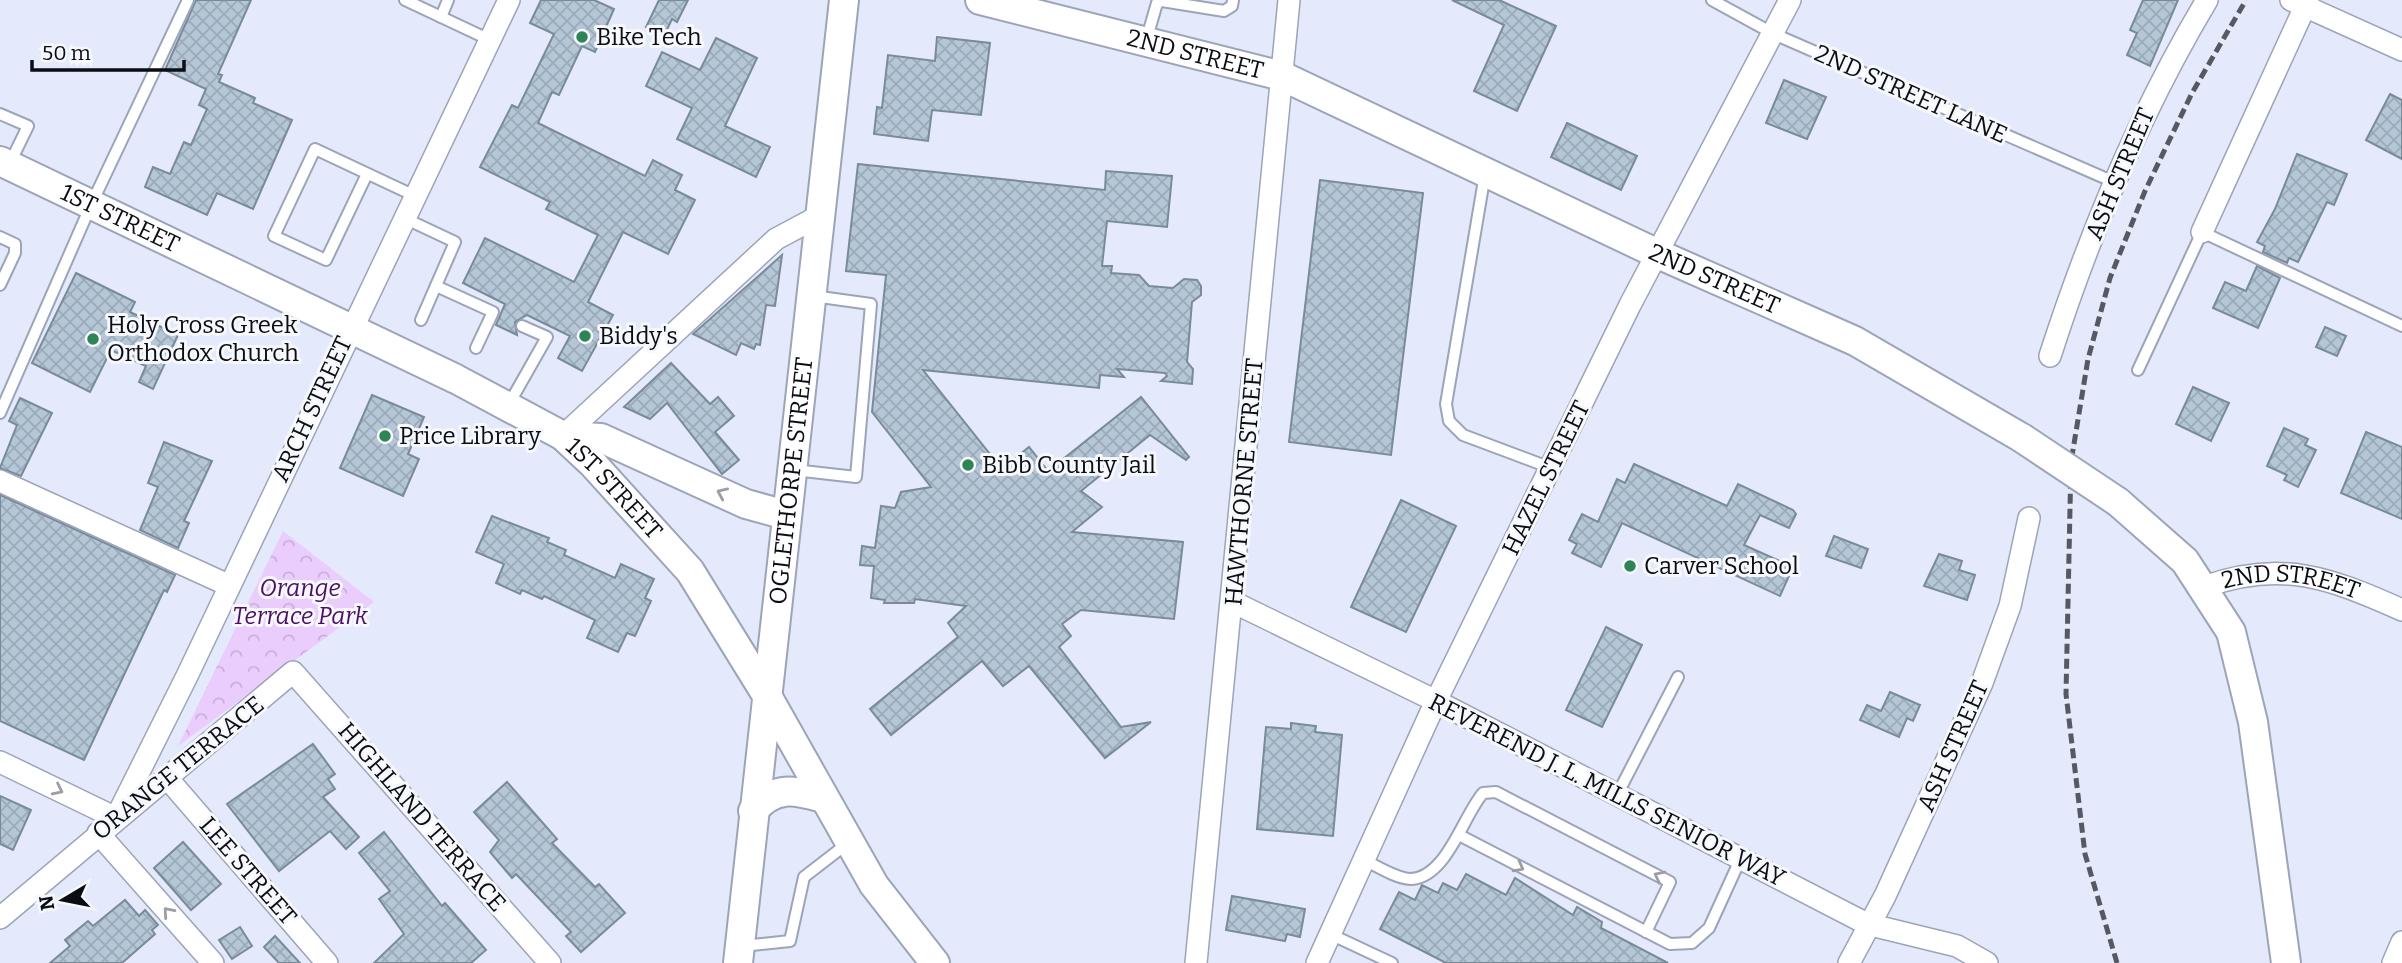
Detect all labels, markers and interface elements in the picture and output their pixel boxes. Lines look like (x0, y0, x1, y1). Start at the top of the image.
place label: Bike Tech (596, 23, 702, 51)
street label: 2ND STREET (1124, 24, 1267, 85)
scale bar (32, 28, 184, 72)
marker: Bike Tech (574, 29, 590, 45)
street label: 2ND STREET LANE (1810, 39, 2012, 149)
text: 50 m (42, 40, 91, 66)
street label: ASH STREET (2080, 104, 2160, 244)
street label: 1ST STREET (56, 178, 184, 259)
street label: 2ND STREET (1644, 238, 1784, 320)
place label: Holy Cross Greek Orthodox Church (107, 311, 299, 367)
place label: Biddy's (599, 322, 678, 350)
marker: Biddy's (577, 328, 593, 344)
marker: Holy Cross Greek Orthodox Church (85, 331, 101, 347)
street label: ARCH STREET (266, 332, 358, 486)
street label: OGLETHORPE STREET (764, 356, 819, 606)
street label: HAWTHORNE STREET (1219, 357, 1269, 607)
street label: HAZEL STREET (1497, 396, 1595, 560)
place label: Price Library (399, 422, 541, 450)
marker: Price Library (377, 428, 393, 444)
street label: 1ST STREET (560, 432, 668, 545)
place label: Bibb County Jail (982, 451, 1156, 479)
marker: Bibb County Jail (960, 457, 976, 473)
one-way arrow (717, 487, 729, 501)
place label: Carver School (1644, 552, 1799, 580)
marker: Carver School (1622, 558, 1638, 574)
street label: 2ND STREET (2219, 559, 2364, 605)
park label: Orange Terrace Park (232, 574, 369, 630)
street label: ASH STREET (1912, 676, 1994, 816)
street label: REVEREND J. L. MILLS SENIOR WAY (1424, 688, 1790, 893)
street label: ORANGE TERRACE (87, 690, 269, 846)
street label: HIGHLAND TERRACE (332, 717, 512, 917)
one-way arrow (51, 782, 63, 796)
street label: LEE STREET (194, 811, 302, 931)
one-way arrow (1512, 858, 1524, 872)
north arrow (28, 865, 98, 935)
one-way arrow (1653, 871, 1666, 884)
text: N (34, 893, 59, 912)
one-way arrow (163, 907, 176, 920)

